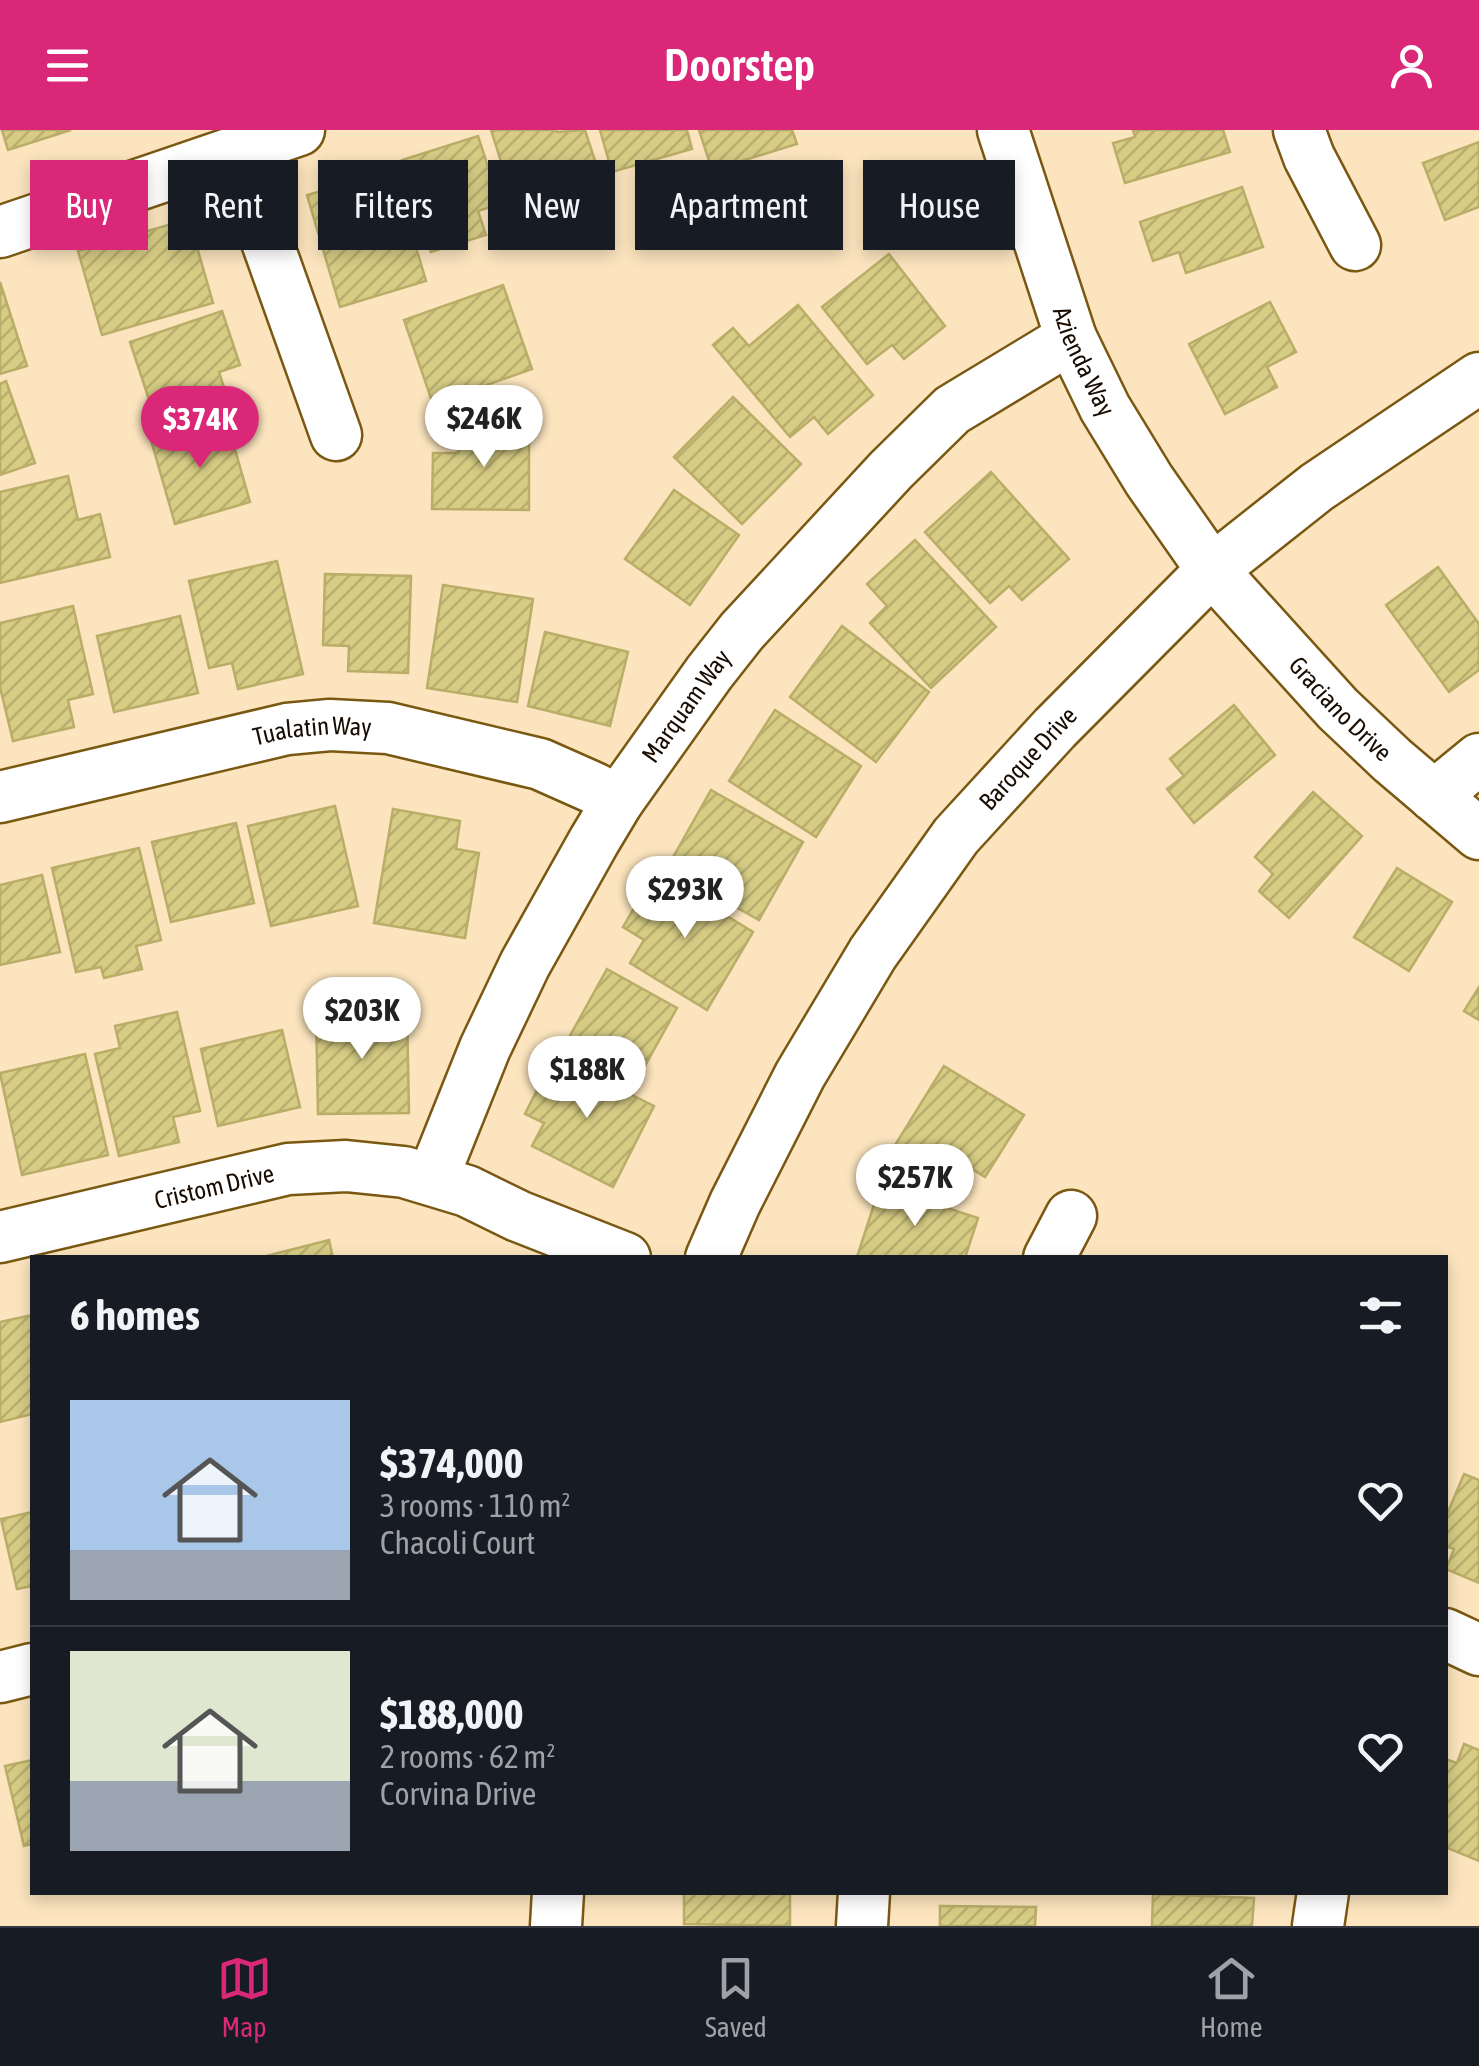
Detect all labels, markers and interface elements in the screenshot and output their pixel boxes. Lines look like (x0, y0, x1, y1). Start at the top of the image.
icon: menu (40, 38, 95, 93)
icon: person (1384, 38, 1439, 93)
text: Doorstep (664, 39, 815, 91)
chip: Buy (30, 160, 148, 250)
chip: Rent (168, 160, 298, 250)
chip: Filters (318, 160, 468, 250)
chip: New (488, 160, 615, 250)
chip: Apartment (635, 160, 843, 250)
chip: House (863, 160, 1015, 250)
street label: Azienda Way (1048, 303, 1120, 421)
pin: $246K (414, 385, 554, 470)
pin: $374K (130, 386, 270, 471)
text: $246K (447, 399, 521, 436)
text: $374K (163, 400, 237, 437)
street label: Marquam Way (636, 644, 736, 768)
street label: Graciano Drive (1283, 651, 1398, 766)
street label: Baroque Drive (973, 701, 1082, 815)
street label: Tualatin Way (250, 711, 372, 751)
pin: $293K (615, 856, 755, 941)
text: $293K (648, 870, 722, 907)
pin: $203K (292, 977, 432, 1062)
text: $203K (325, 991, 399, 1028)
pin: $188K (517, 1036, 657, 1121)
text: $188K (550, 1050, 624, 1087)
pin: $257K (845, 1144, 985, 1229)
text: $257K (878, 1158, 952, 1195)
street label: Cristom Drive (152, 1159, 277, 1214)
icon: filters (1353, 1288, 1408, 1343)
text: 6 homes (70, 1291, 200, 1339)
text: $374,000 (380, 1439, 524, 1487)
icon: home (150, 1440, 270, 1560)
icon: heart (1353, 1473, 1408, 1528)
text: 3 rooms · 110 m² (380, 1487, 570, 1524)
text: Chacoli Court (380, 1524, 535, 1561)
text: $188,000 (380, 1690, 524, 1738)
icon: home (150, 1691, 270, 1811)
icon: heart (1353, 1724, 1408, 1779)
text: 2 rooms · 62 m² (380, 1738, 555, 1775)
text: Corvina Drive (380, 1775, 536, 1812)
tab: Map (217, 1951, 272, 2043)
tab: Saved (705, 1951, 767, 2043)
tab: Home (1200, 1951, 1262, 2043)

